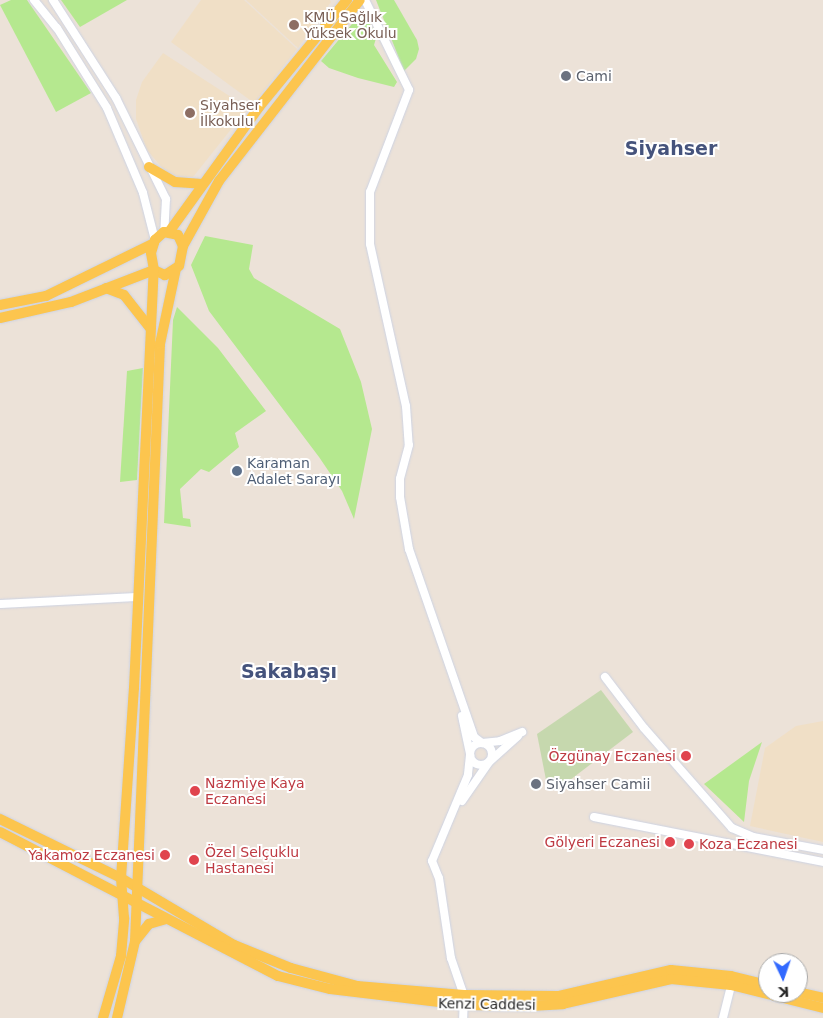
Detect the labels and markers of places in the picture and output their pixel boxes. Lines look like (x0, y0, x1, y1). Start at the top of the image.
place label: KMÜ Sağlık Yüksek Okulu (304, 9, 397, 41)
marker: KMÜ Sağlık Yüksek Okulu (288, 19, 300, 31)
place label: Cami (576, 68, 612, 84)
marker: Cami (560, 70, 572, 82)
place label: Siyahser İlkokulu (200, 97, 260, 130)
marker: Siyahser İlkokulu (184, 107, 196, 119)
place label: Karaman Adalet Sarayı (247, 455, 340, 488)
marker: Karaman Adalet Sarayı (231, 465, 243, 477)
place label: Özgünay Eczanesi (549, 748, 676, 764)
marker: Özgünay Eczanesi (680, 750, 692, 762)
place label: Nazmiye Kaya Eczanesi (205, 775, 305, 808)
place label: Siyahser Camii (546, 776, 650, 792)
marker: Siyahser Camii (530, 778, 542, 790)
marker: Nazmiye Kaya Eczanesi (189, 785, 201, 797)
place label: Gölyeri Eczanesi (545, 834, 660, 850)
marker: Gölyeri Eczanesi (664, 836, 676, 848)
place label: Koza Eczanesi (699, 836, 798, 852)
marker: Koza Eczanesi (683, 838, 695, 850)
place label: Özel Selçuklu Hastanesi (205, 844, 299, 876)
place label: Yakamoz Eczanesi (28, 847, 155, 863)
marker: Yakamoz Eczanesi (159, 849, 171, 861)
marker: Özel Selçuklu Hastanesi (187, 853, 201, 867)

